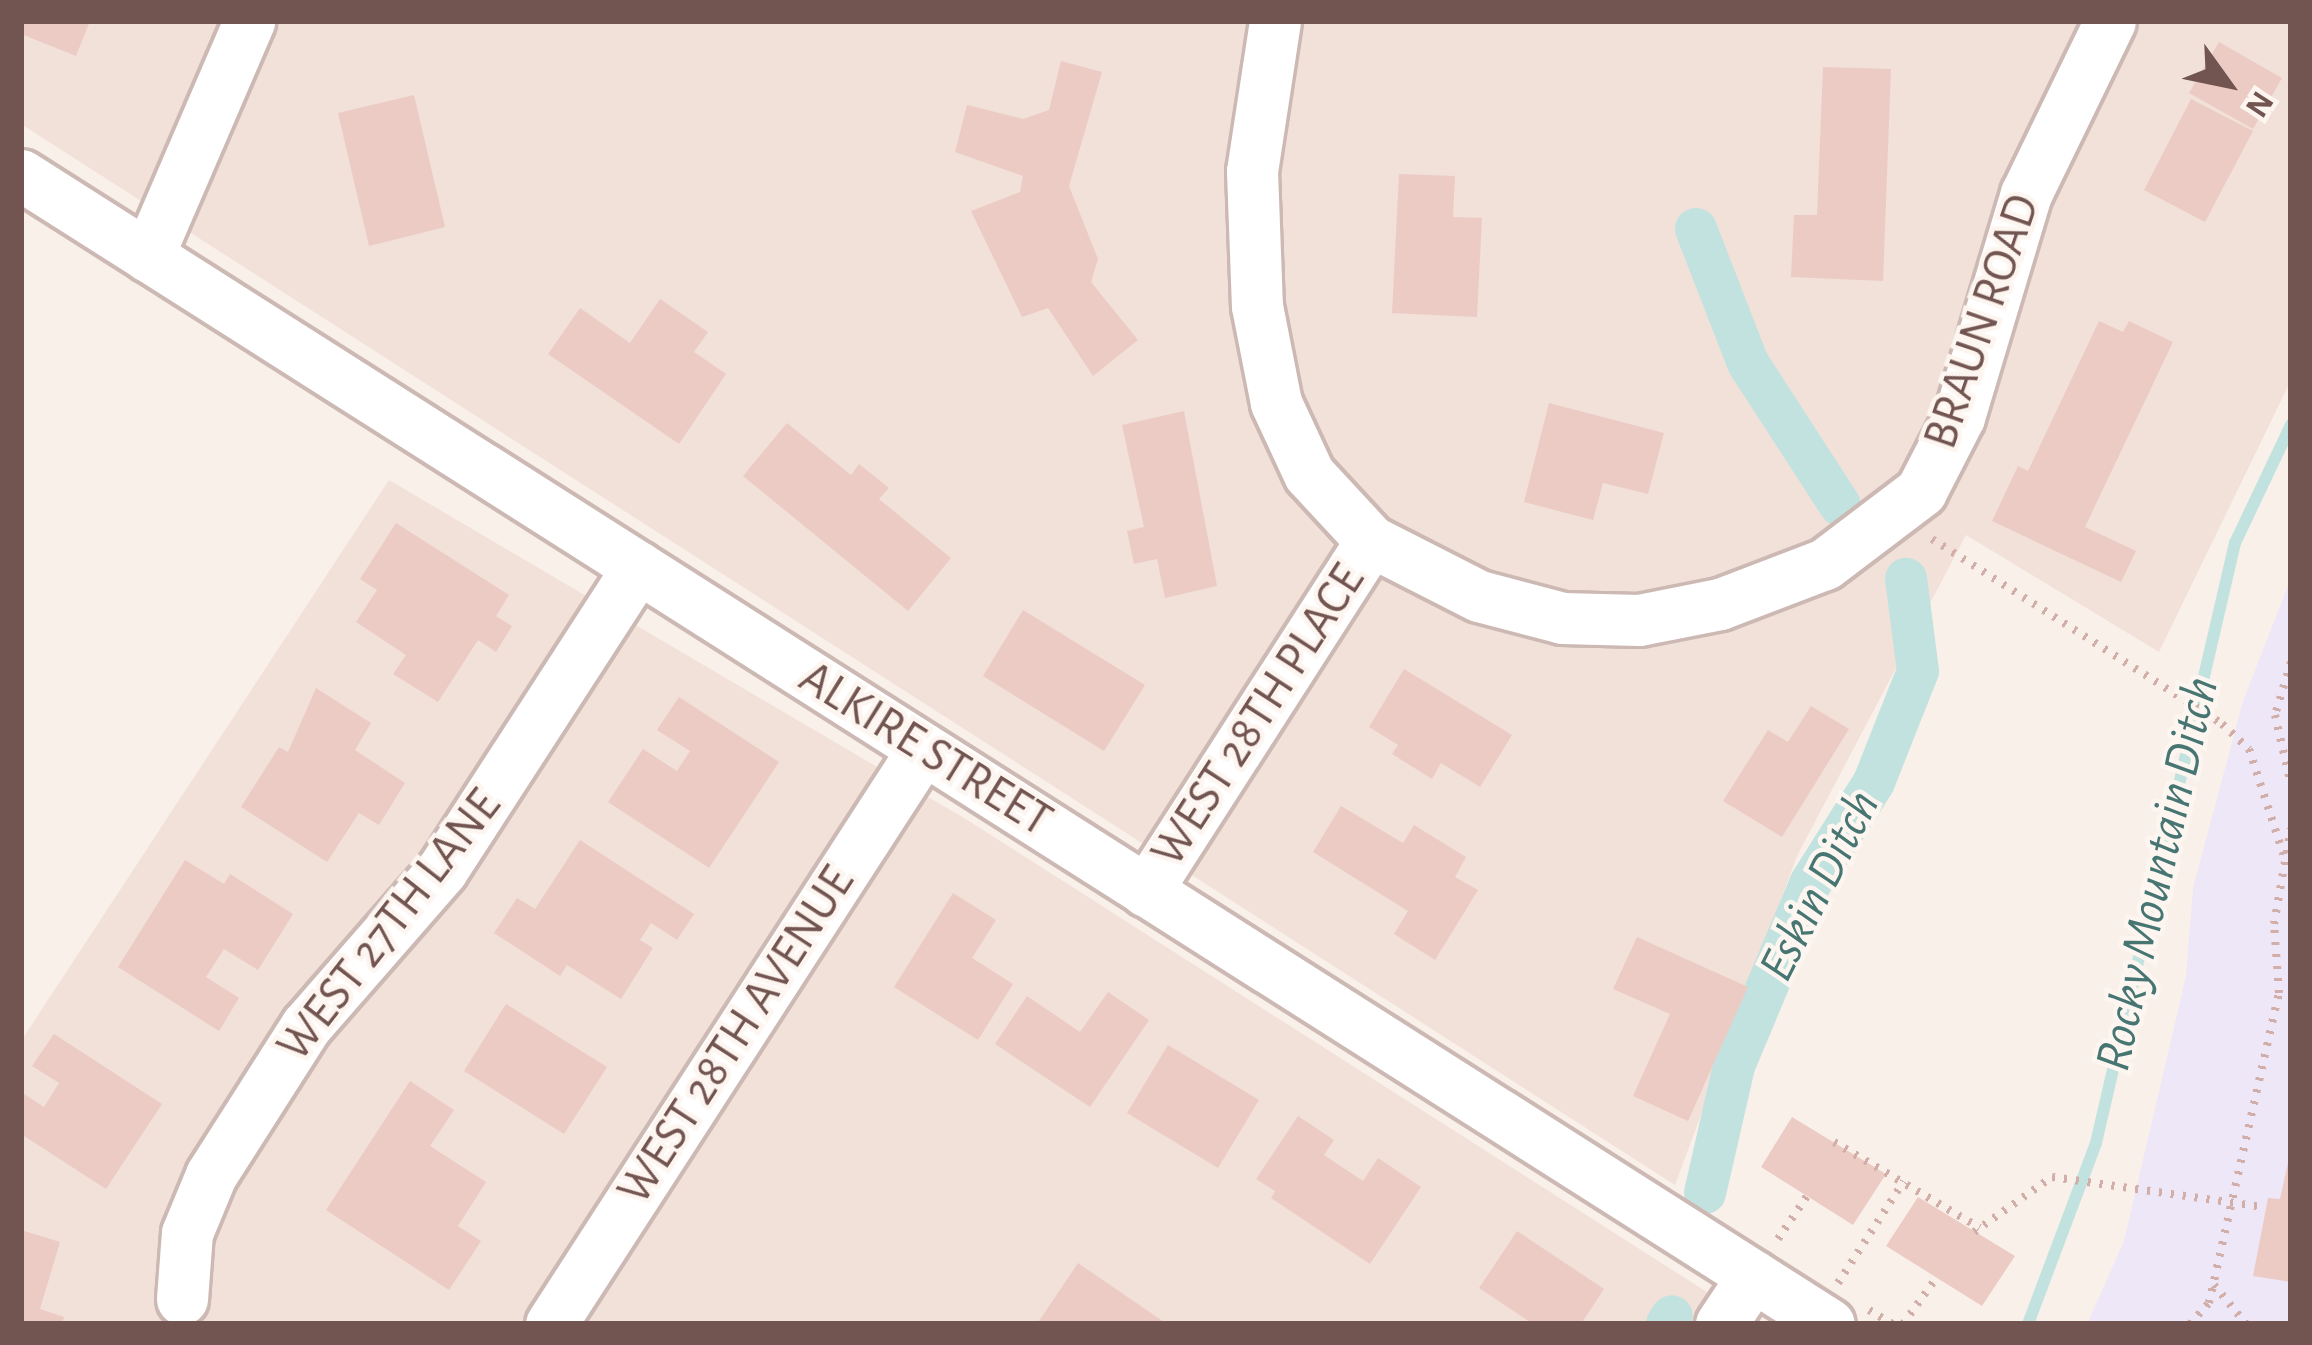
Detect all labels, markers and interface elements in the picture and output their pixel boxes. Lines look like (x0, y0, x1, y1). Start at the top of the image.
north arrow (2168, 24, 2288, 144)
text: N (2239, 85, 2279, 122)
street label: BRAUN ROAD (1913, 187, 2053, 457)
street label: WEST 28TH PLACE (1140, 554, 1378, 878)
street label: ALKIRE STREET (788, 650, 1062, 850)
water label: Rocky Mountain Ditch (2083, 671, 2233, 1077)
street label: WEST 27TH LANE (266, 779, 514, 1073)
water label: Eskin Ditch (1746, 780, 1894, 992)
street label: WEST 28TH AVENUE (606, 856, 868, 1216)

